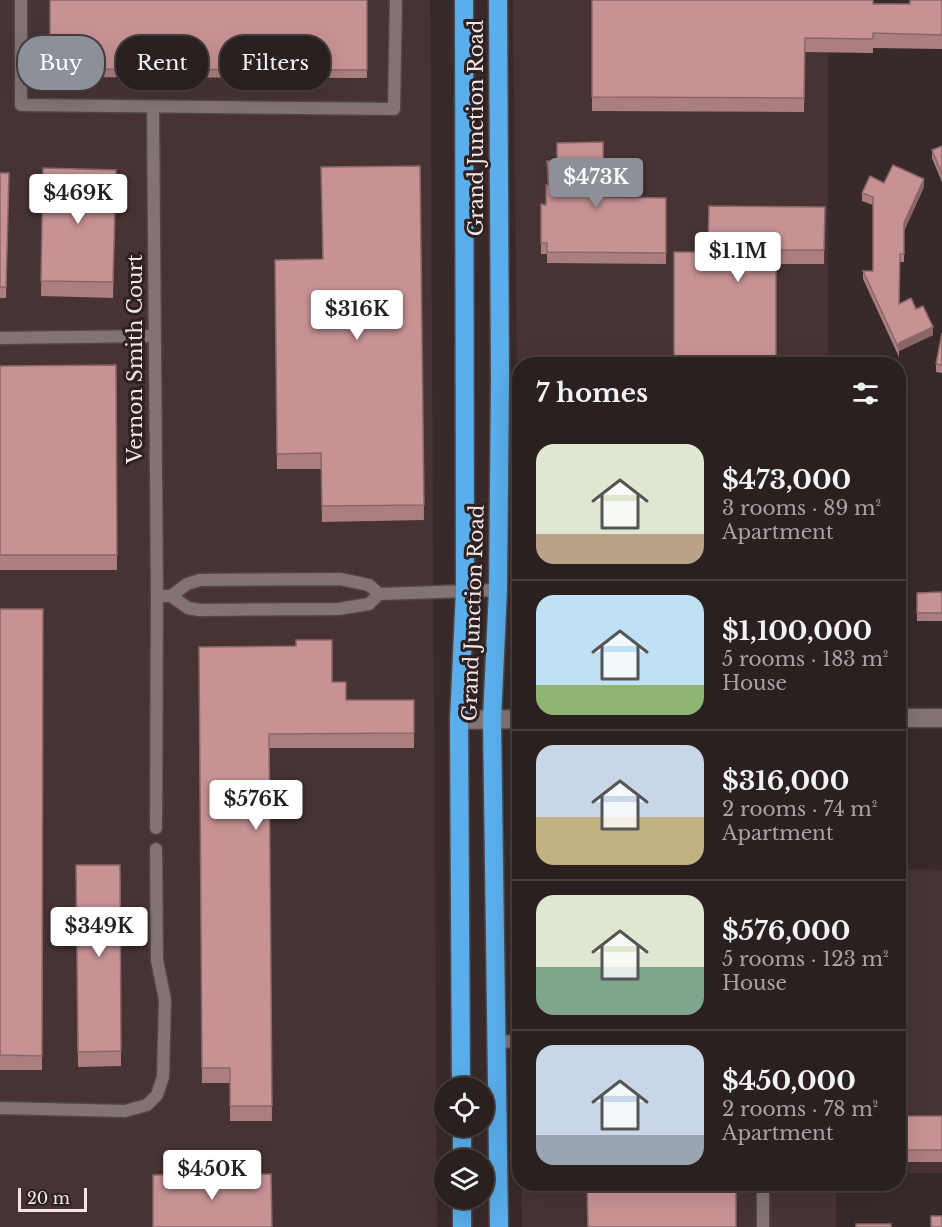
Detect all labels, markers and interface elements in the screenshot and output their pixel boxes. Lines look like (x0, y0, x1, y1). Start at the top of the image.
street label: Grand Junction Road (464, 20, 488, 236)
chip: Buy (18, 36, 104, 90)
chip: Rent (116, 36, 208, 90)
chip: Filters (220, 36, 330, 90)
pin: $473K (554, 158, 638, 209)
text: $473K (563, 165, 629, 189)
pin: $469K (36, 174, 120, 225)
text: $469K (43, 181, 113, 205)
pin: $1.1M (696, 232, 780, 283)
text: $1.1M (709, 239, 767, 263)
street label: Vernon Smith Court (123, 254, 147, 465)
pin: $316K (315, 290, 399, 341)
text: $316K (325, 297, 389, 321)
text: 7 homes (536, 377, 648, 409)
icon: filters (849, 377, 882, 410)
text: $473,000 (722, 464, 851, 496)
icon: home (584, 468, 656, 540)
text: 3 rooms · 89 m² (722, 496, 881, 520)
street label: Grand Junction Road (457, 504, 489, 722)
text: Apartment (722, 520, 833, 544)
text: $1,100,000 (722, 615, 872, 647)
icon: home (584, 619, 656, 691)
text: 5 rooms · 183 m² (722, 647, 889, 671)
text: House (722, 671, 787, 695)
text: $316,000 (722, 765, 849, 797)
icon: home (584, 769, 656, 841)
pin: $576K (214, 780, 298, 831)
text: $576K (223, 787, 289, 811)
text: 2 rooms · 74 m² (722, 797, 878, 821)
text: Apartment (722, 821, 833, 845)
pin: $349K (57, 907, 141, 958)
text: $349K (65, 914, 133, 938)
text: $576,000 (722, 915, 850, 947)
icon: home (584, 919, 656, 991)
text: 5 rooms · 123 m² (722, 947, 889, 971)
text: House (722, 971, 787, 995)
text: $450,000 (722, 1065, 856, 1097)
icon: home (584, 1069, 656, 1141)
map controls (434, 1077, 494, 1209)
button: locate (434, 1077, 494, 1137)
text: 2 rooms · 78 m² (722, 1097, 878, 1121)
text: Apartment (722, 1121, 833, 1145)
button: layers (434, 1149, 494, 1209)
pin: $450K (170, 1150, 254, 1201)
text: $450K (177, 1157, 247, 1181)
scale bar (18, 1185, 87, 1212)
text: 20 m (27, 1188, 70, 1208)

